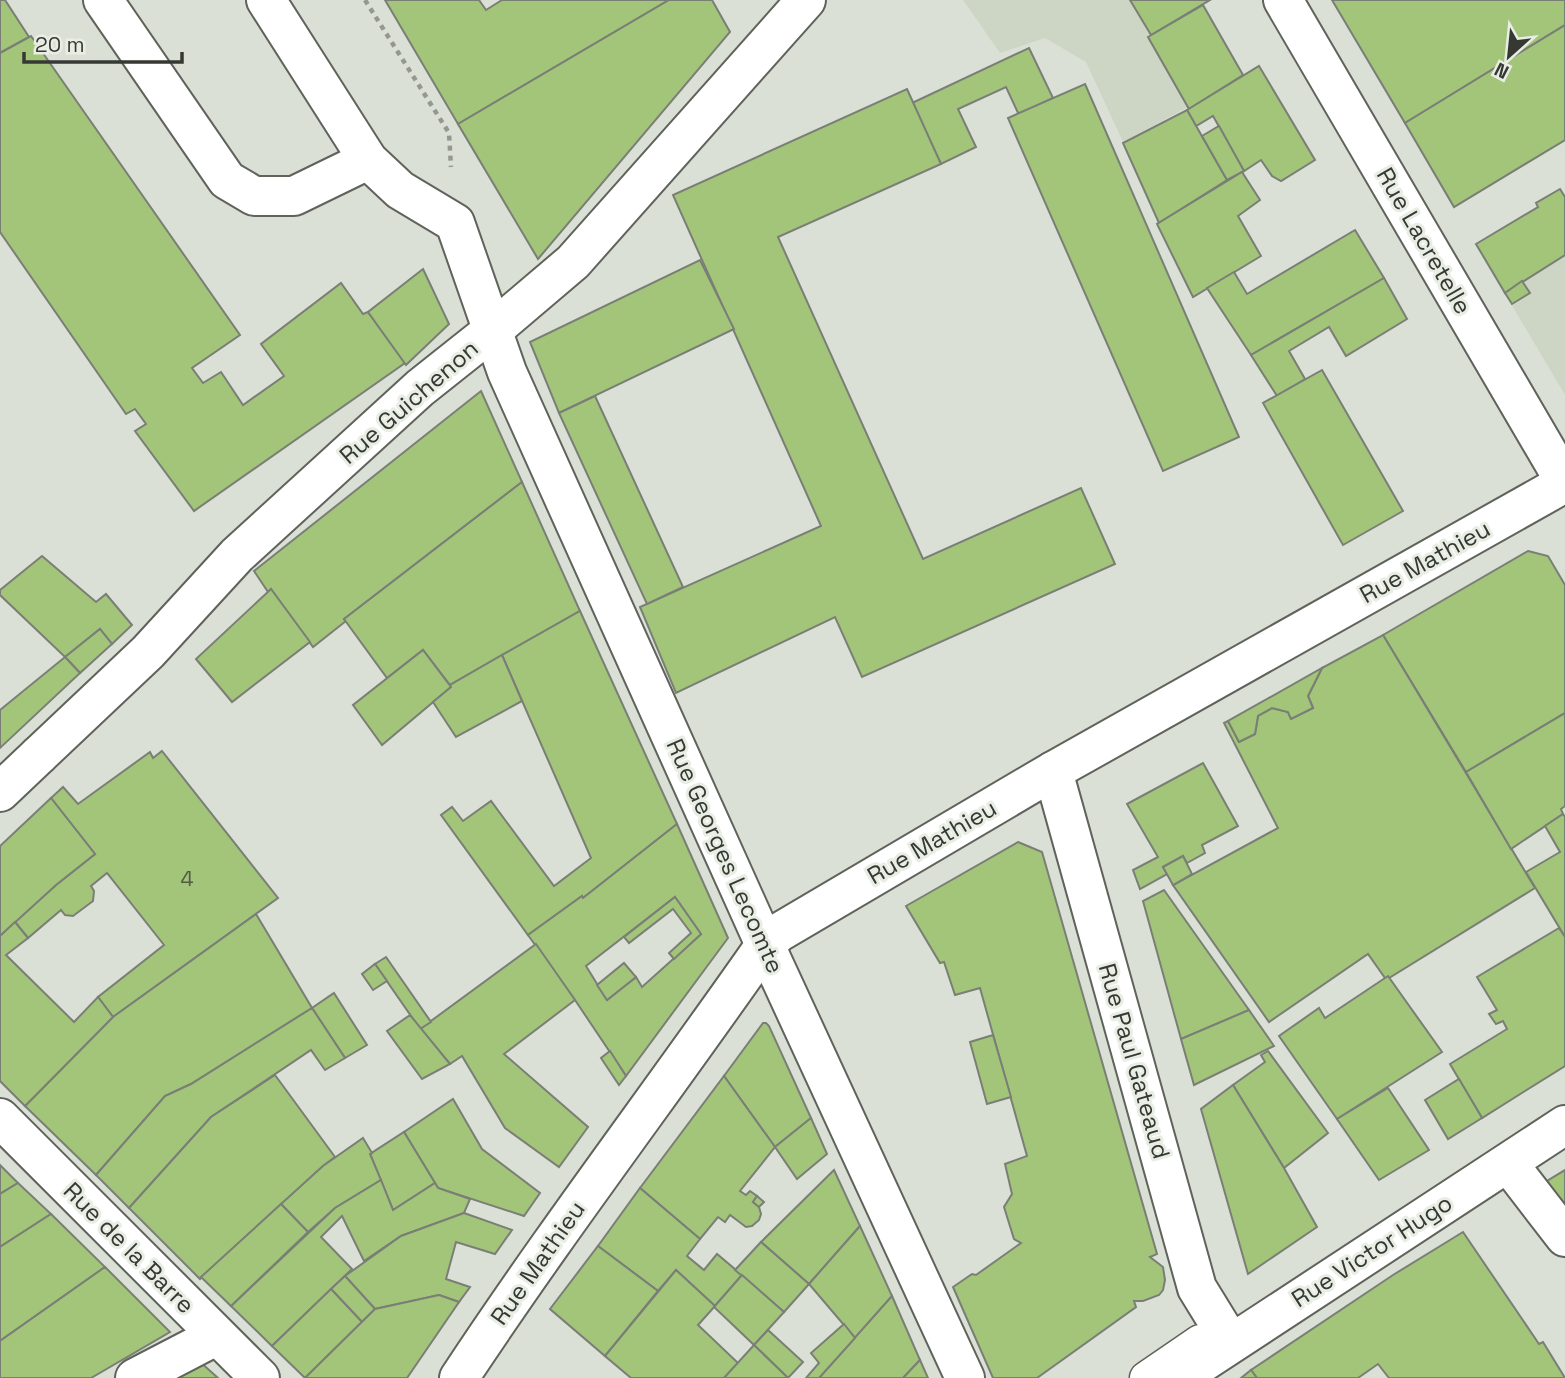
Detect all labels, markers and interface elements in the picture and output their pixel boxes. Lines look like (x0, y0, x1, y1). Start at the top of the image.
scale bar (24, 21, 182, 65)
north arrow (1474, 21, 1544, 91)
text: 20 m (35, 31, 85, 58)
text: N (1490, 57, 1513, 85)
street label: Rue Lacretelle (1370, 162, 1479, 320)
street label: Rue Guichenon (333, 333, 485, 470)
street label: Rue Mathieu (1354, 513, 1495, 610)
street label: Rue Georges Lecomte (660, 734, 791, 978)
street label: Rue Mathieu (861, 792, 1002, 891)
house number: 4 (180, 865, 194, 892)
street label: Rue Paul Gateaud (1092, 960, 1177, 1162)
street label: Rue de la Barre (57, 1175, 202, 1320)
street label: Rue Victor Hugo (1285, 1187, 1458, 1314)
street label: Rue Mathieu (483, 1195, 592, 1331)

